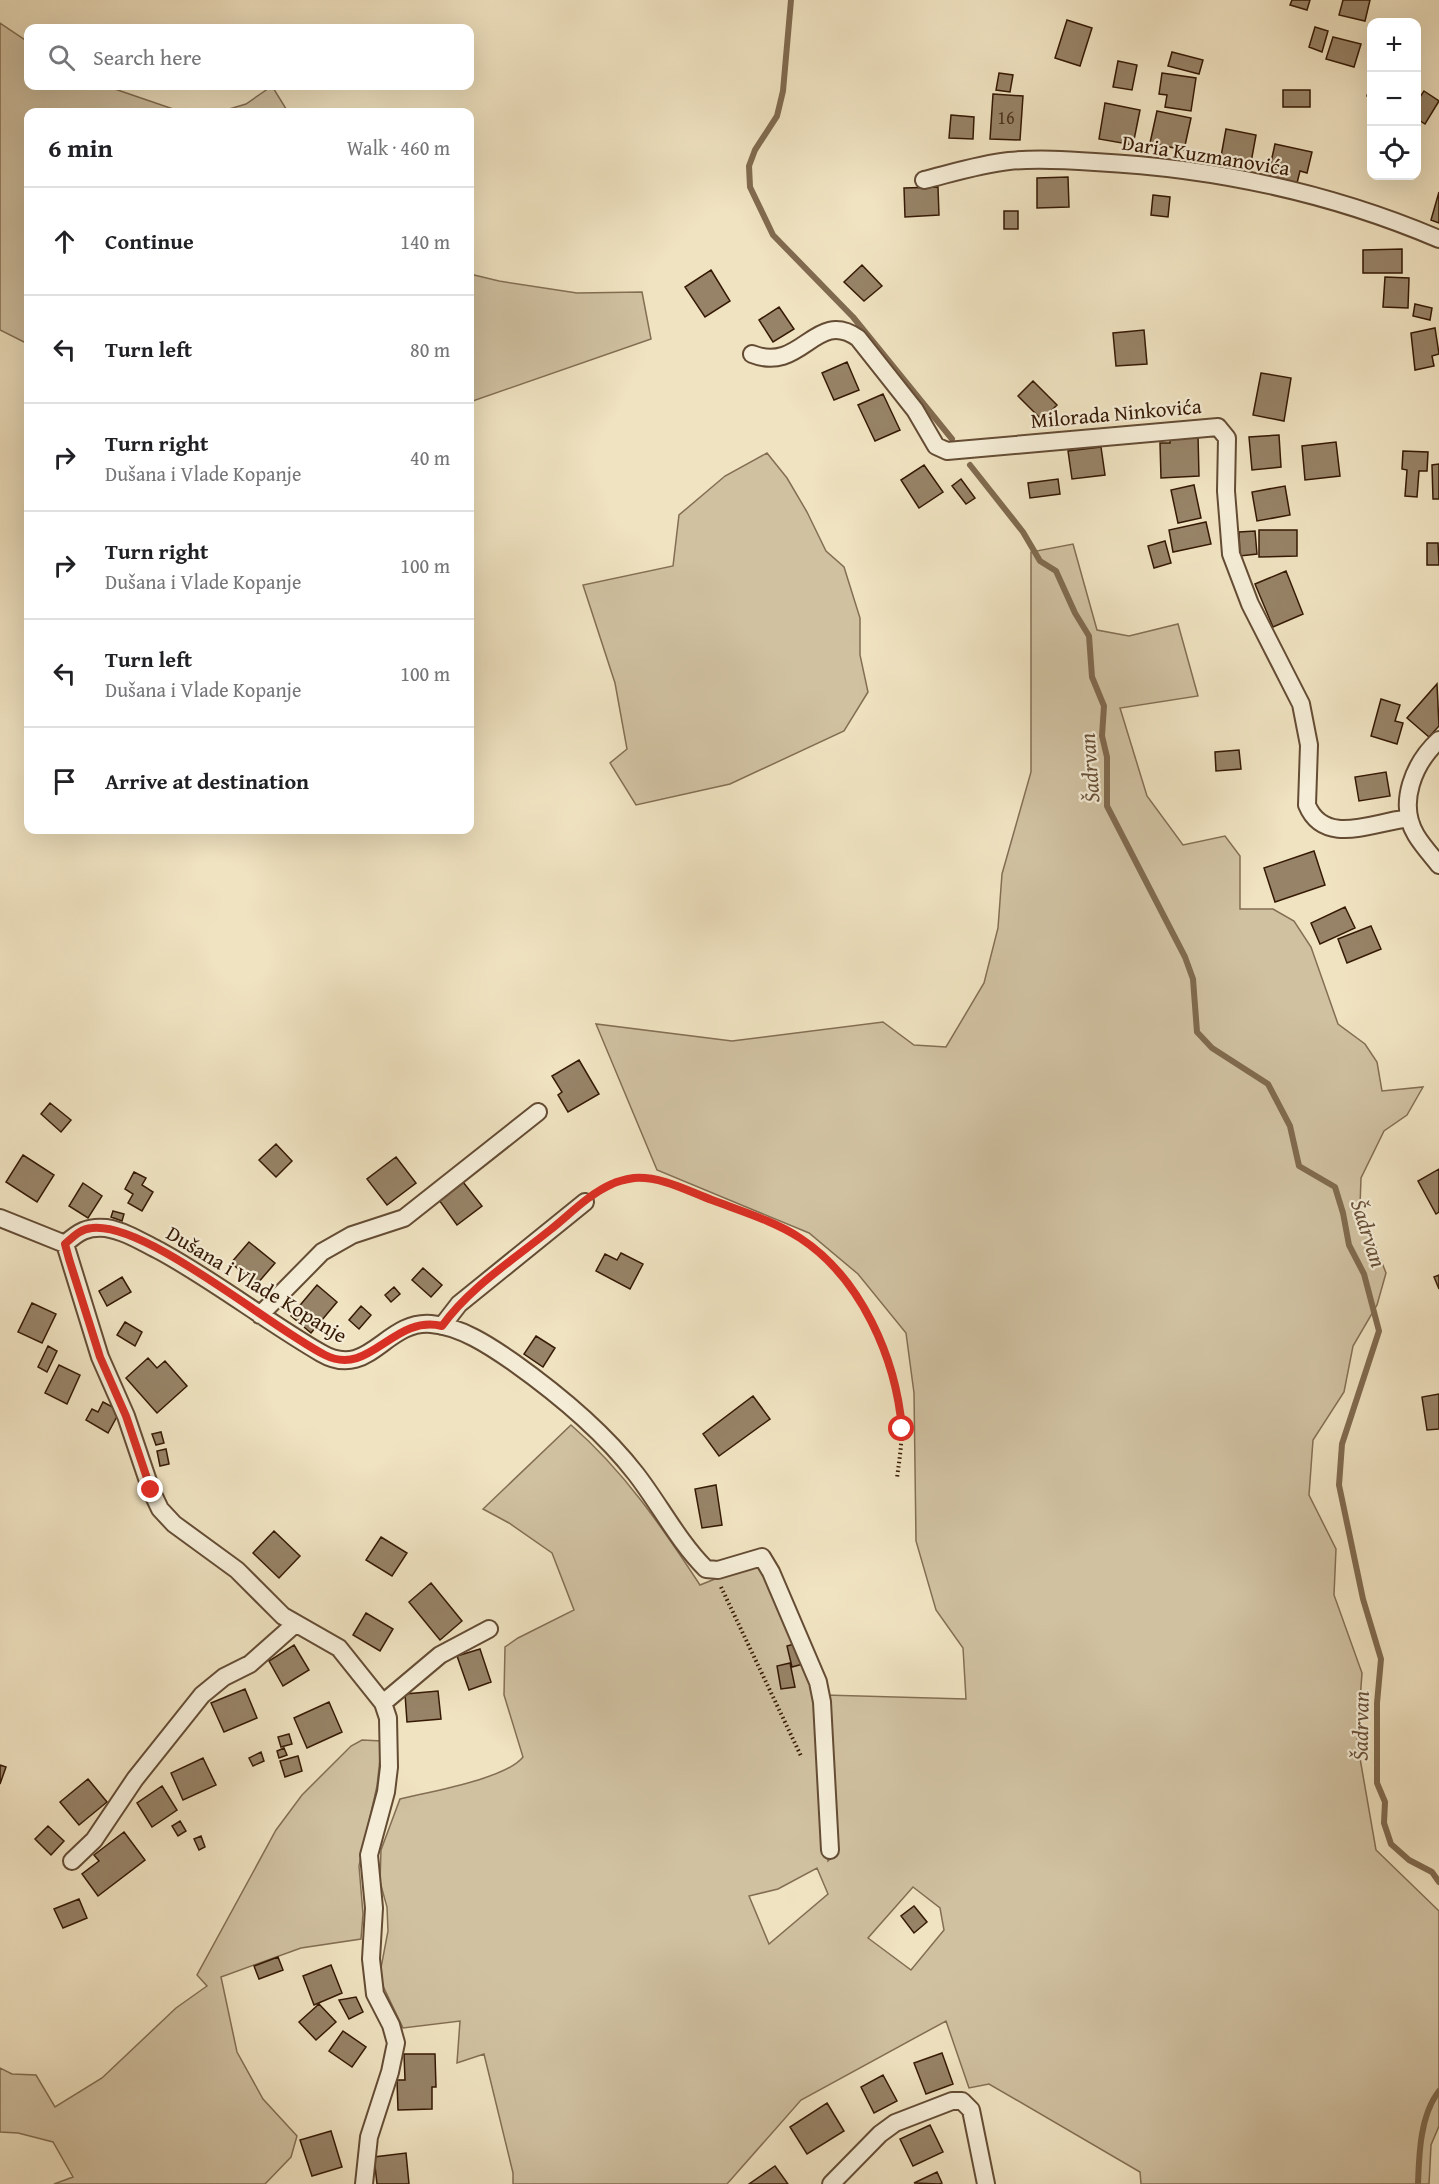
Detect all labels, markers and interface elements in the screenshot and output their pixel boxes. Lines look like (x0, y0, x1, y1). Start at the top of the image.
map controls (1367, 18, 1421, 180)
button: + (1367, 18, 1421, 72)
search box (24, 24, 474, 90)
icon: search (45, 41, 78, 74)
text: Search here (93, 41, 202, 73)
button: − (1367, 72, 1421, 126)
house number: 16 (997, 104, 1015, 131)
street label: Daria Kuzmanovića (1120, 126, 1292, 184)
button: locate (1367, 126, 1421, 180)
text: 6 min (48, 128, 113, 167)
text: Walk · 460 m (347, 133, 450, 162)
icon: ahead (48, 225, 81, 258)
text: Continue (105, 225, 194, 257)
text: 140 m (400, 227, 450, 256)
icon: left (48, 333, 81, 366)
text: Turn left (105, 333, 192, 365)
text: 80 m (410, 335, 450, 364)
street label: Milorada Ninkovića (1029, 390, 1203, 436)
text: Turn right (105, 427, 208, 459)
icon: right (48, 441, 81, 474)
text: 40 m (410, 443, 450, 472)
text: Dušana i Vlade Kopanje (105, 459, 301, 488)
text: Turn right (105, 535, 208, 567)
icon: right (48, 549, 81, 582)
text: 100 m (400, 551, 450, 580)
text: Dušana i Vlade Kopanje (105, 567, 301, 596)
text: Turn left (105, 643, 192, 675)
icon: left (48, 657, 81, 690)
text: 100 m (400, 659, 450, 688)
text: Dušana i Vlade Kopanje (105, 675, 301, 704)
water label: Šadrvan (1071, 732, 1107, 804)
icon: arrive (48, 765, 81, 798)
text: Arrive at destination (105, 765, 309, 797)
water label: Šadrvan (1343, 1195, 1395, 1271)
street label: Dušana i Vlade Kopanje (161, 1218, 353, 1350)
route start (888, 1415, 914, 1441)
route end (137, 1476, 163, 1502)
water label: Šadrvan (1343, 1691, 1377, 1761)

